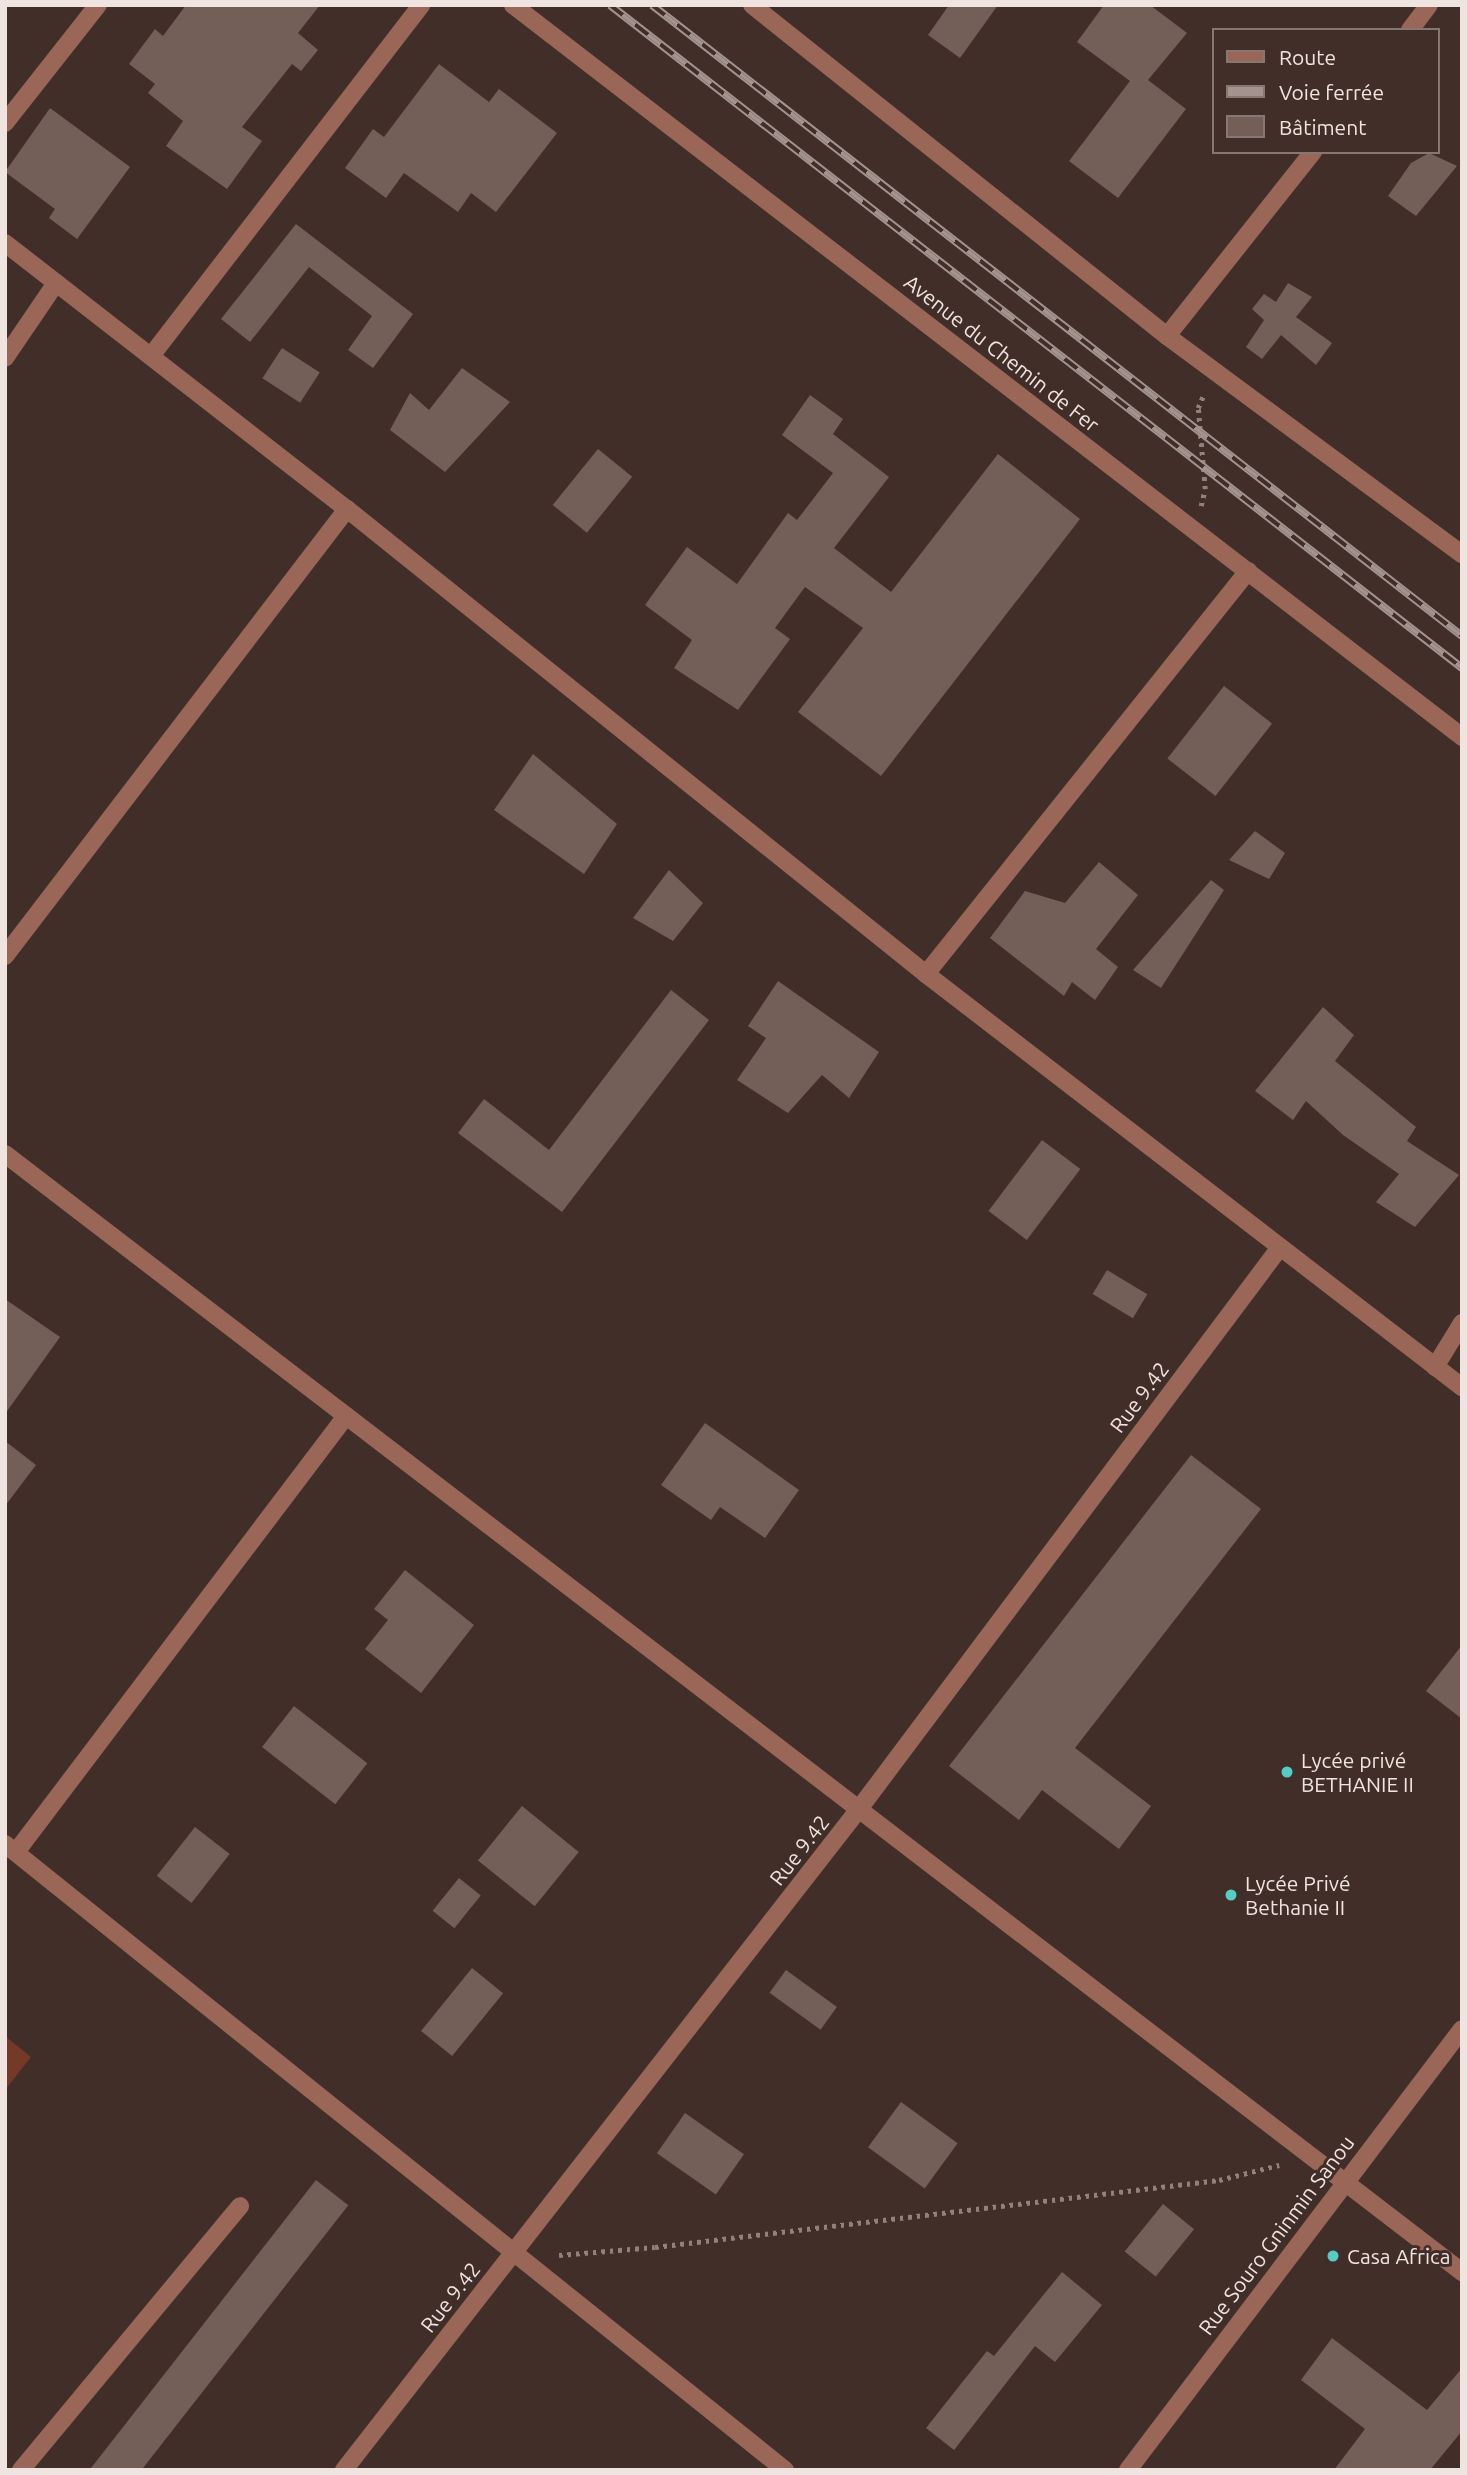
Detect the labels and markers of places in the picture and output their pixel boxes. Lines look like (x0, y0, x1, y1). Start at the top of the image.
place label: Lycée privé BETHANIE II (1301, 1747, 1414, 1797)
marker: Lycée privé BETHANIE II (1279, 1764, 1295, 1780)
place label: Lycée Privé Bethanie II (1245, 1870, 1351, 1920)
marker: Lycée Privé Bethanie II (1223, 1887, 1239, 1903)
place label: Casa Africa (1347, 2243, 1451, 2269)
marker: Casa Africa (1325, 2248, 1341, 2264)

